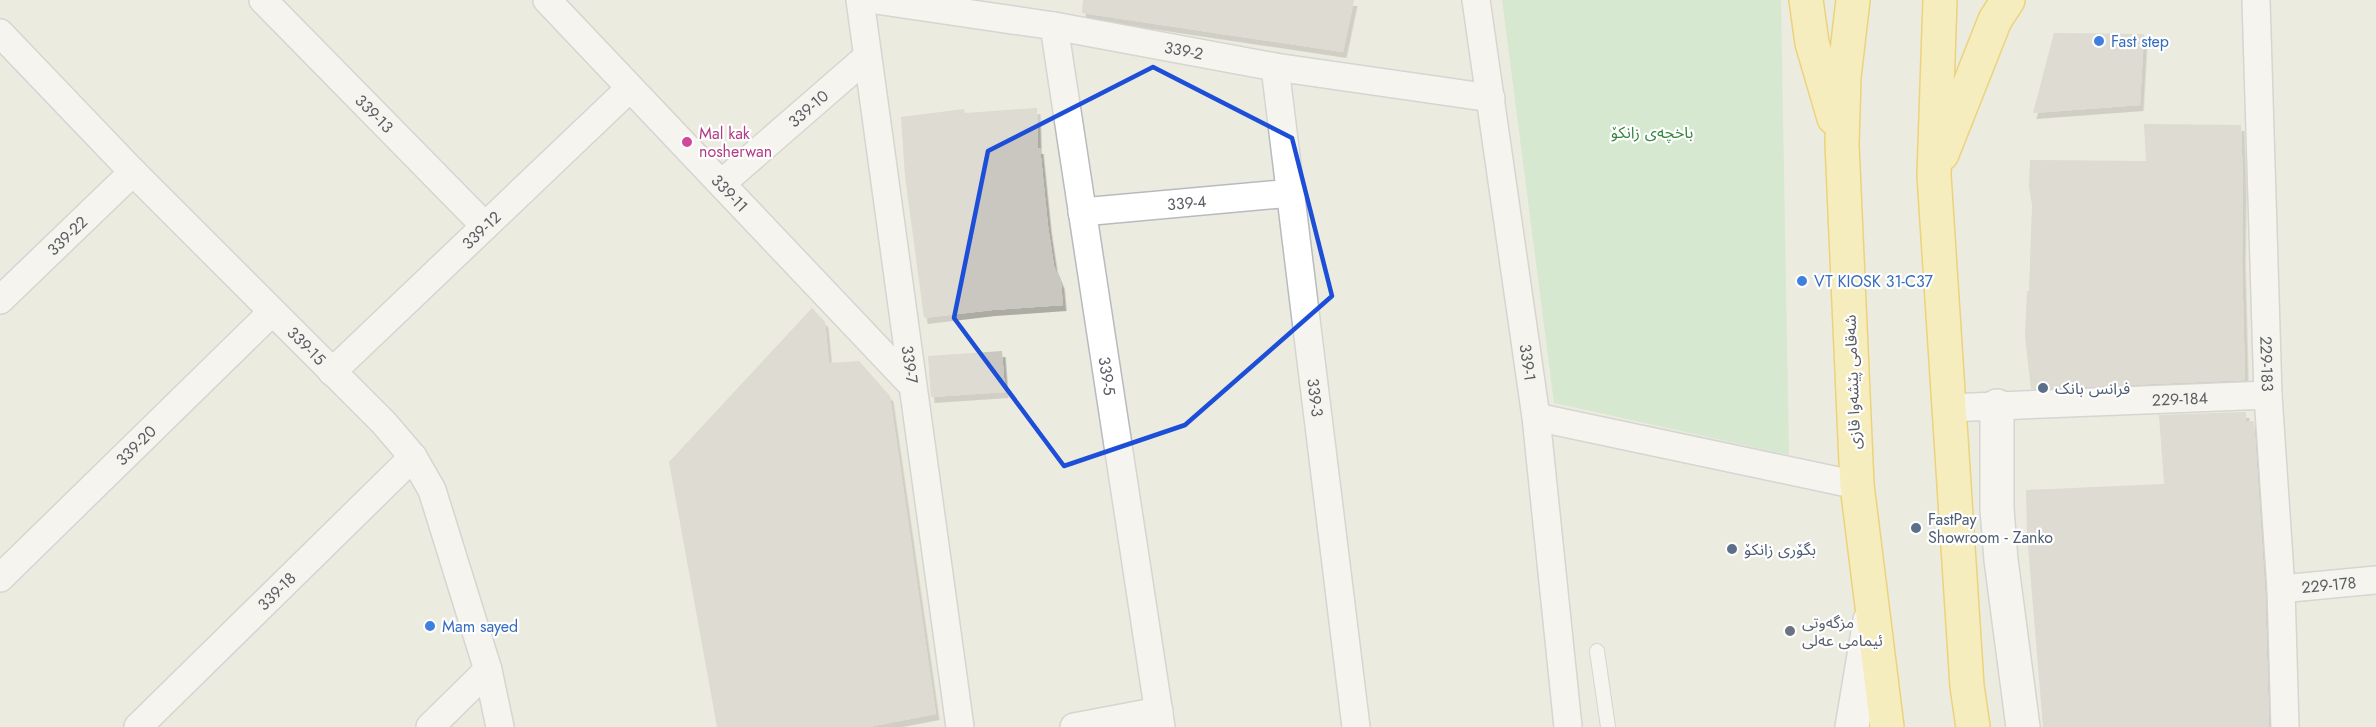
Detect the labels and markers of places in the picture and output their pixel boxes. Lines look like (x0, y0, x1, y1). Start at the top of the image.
place label: Fast step (2111, 30, 2169, 53)
marker: Fast step (2092, 34, 2106, 48)
place label: Mal kak nosherwan (699, 122, 772, 163)
marker: Mal kak nosherwan (680, 135, 694, 149)
place label: VT KIOSK 31-C37 (1814, 270, 1933, 293)
marker: VT KIOSK 31-C37 (1795, 274, 1809, 288)
place label: فرانس بانک (2055, 377, 2130, 400)
marker: فرانس بانک (2036, 381, 2050, 395)
place label: FastPay Showroom - Zanko (1928, 508, 2053, 549)
marker: FastPay Showroom - Zanko (1909, 521, 1923, 535)
place label: بگۆری زانكۆ (1744, 538, 1816, 561)
marker: بگۆری زانكۆ (1725, 542, 1739, 556)
place label: مزگەوتی ئیمامی عەلی (1802, 611, 1883, 652)
place label: Mam sayed (442, 615, 518, 638)
marker: Mam sayed (423, 619, 437, 633)
marker: مزگەوتی ئیمامی عەلی (1783, 624, 1797, 638)

